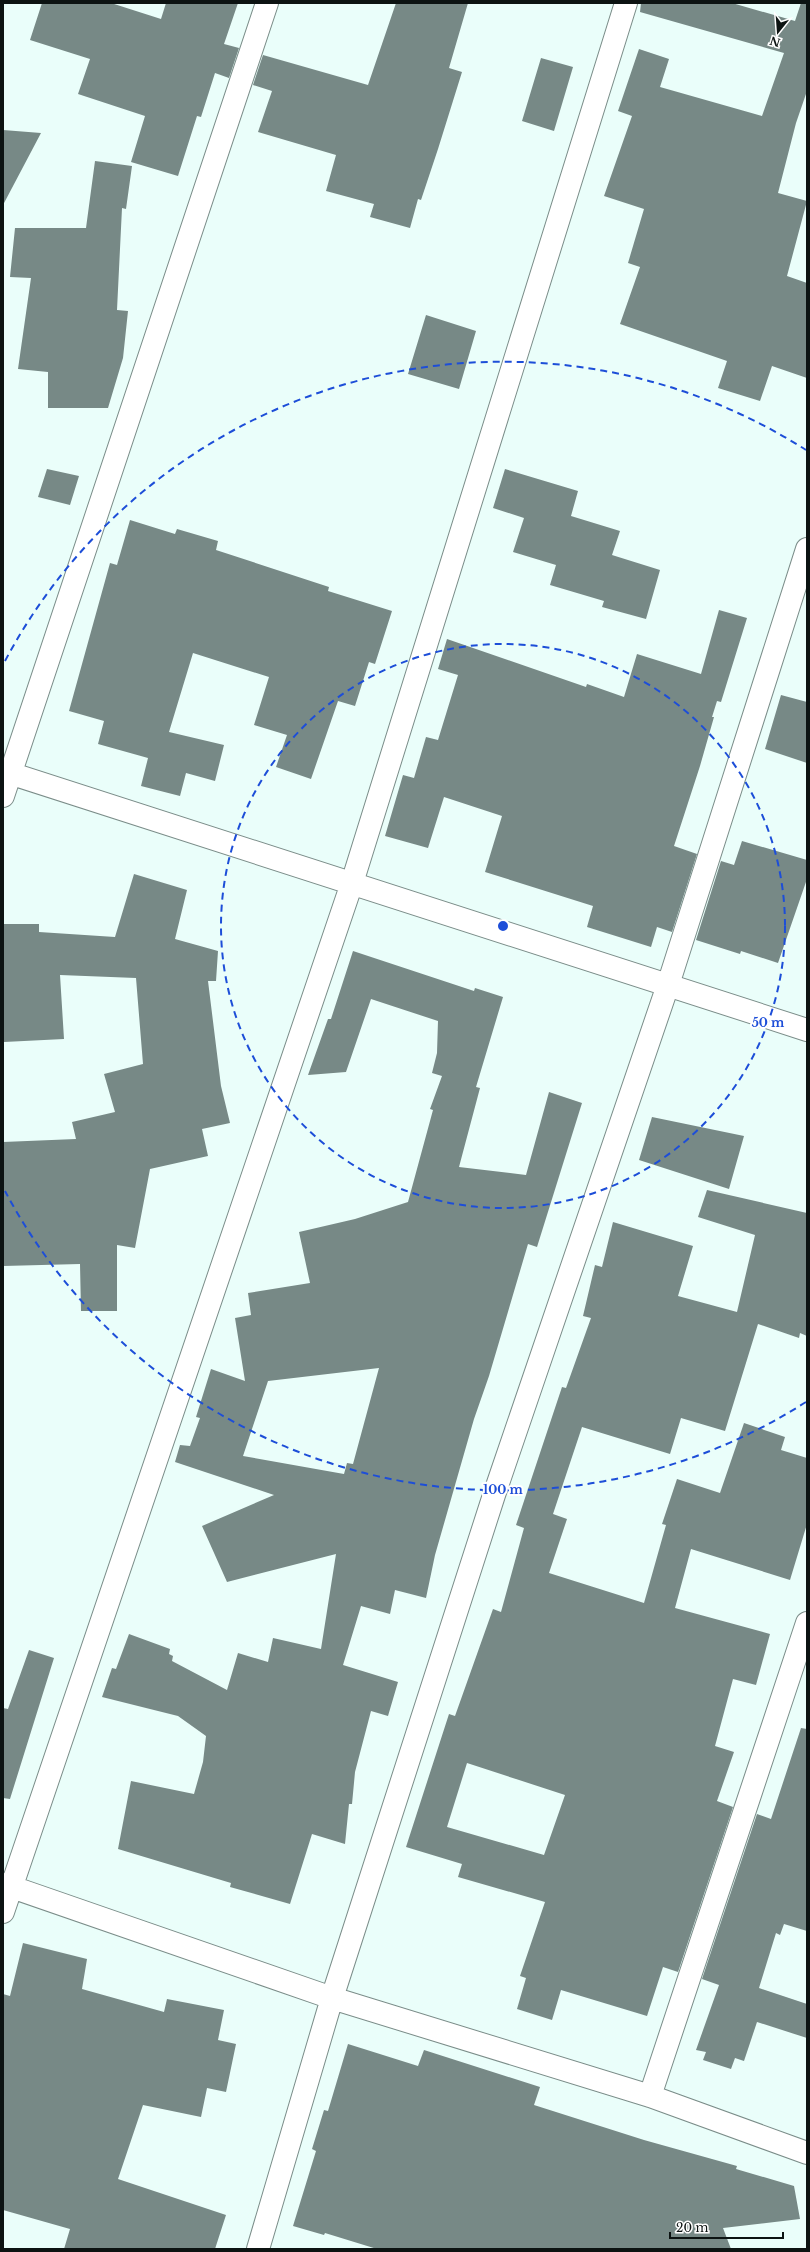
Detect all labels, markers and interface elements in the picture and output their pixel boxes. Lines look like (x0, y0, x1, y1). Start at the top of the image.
north arrow (758, 12, 798, 52)
text: N (767, 33, 782, 50)
centre of rings (496, 919, 510, 933)
text: 50 m (752, 1015, 785, 1030)
text: 100 m (483, 1482, 524, 1497)
scale bar (670, 2214, 783, 2240)
text: 20 m (676, 2220, 708, 2235)

